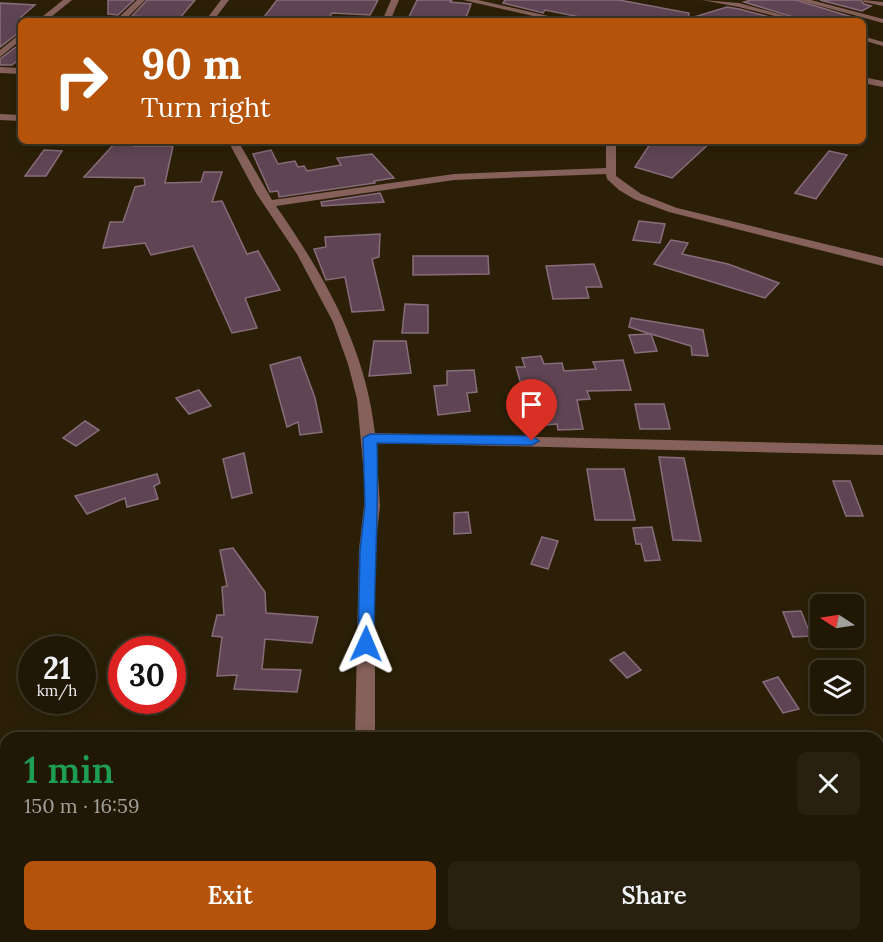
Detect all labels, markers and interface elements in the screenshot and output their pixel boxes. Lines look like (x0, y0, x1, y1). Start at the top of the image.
text: 90 m (141, 37, 242, 91)
icon: right (42, 42, 120, 120)
text: Turn right (141, 90, 270, 124)
pin (506, 379, 557, 441)
icon: arrive (515, 388, 548, 421)
north arrow (810, 594, 864, 648)
map controls (810, 594, 864, 714)
position arrow (334, 612, 398, 676)
speed limit sign: 30 (108, 636, 186, 714)
text: 21 (43, 649, 71, 687)
button: layers (810, 660, 864, 714)
text: km/h (37, 681, 77, 700)
text: 1 min (24, 747, 114, 793)
button: close (797, 752, 860, 815)
text: 150 m · 16:59 (24, 793, 140, 818)
button: Exit (24, 861, 436, 930)
button: Share (448, 861, 860, 930)

